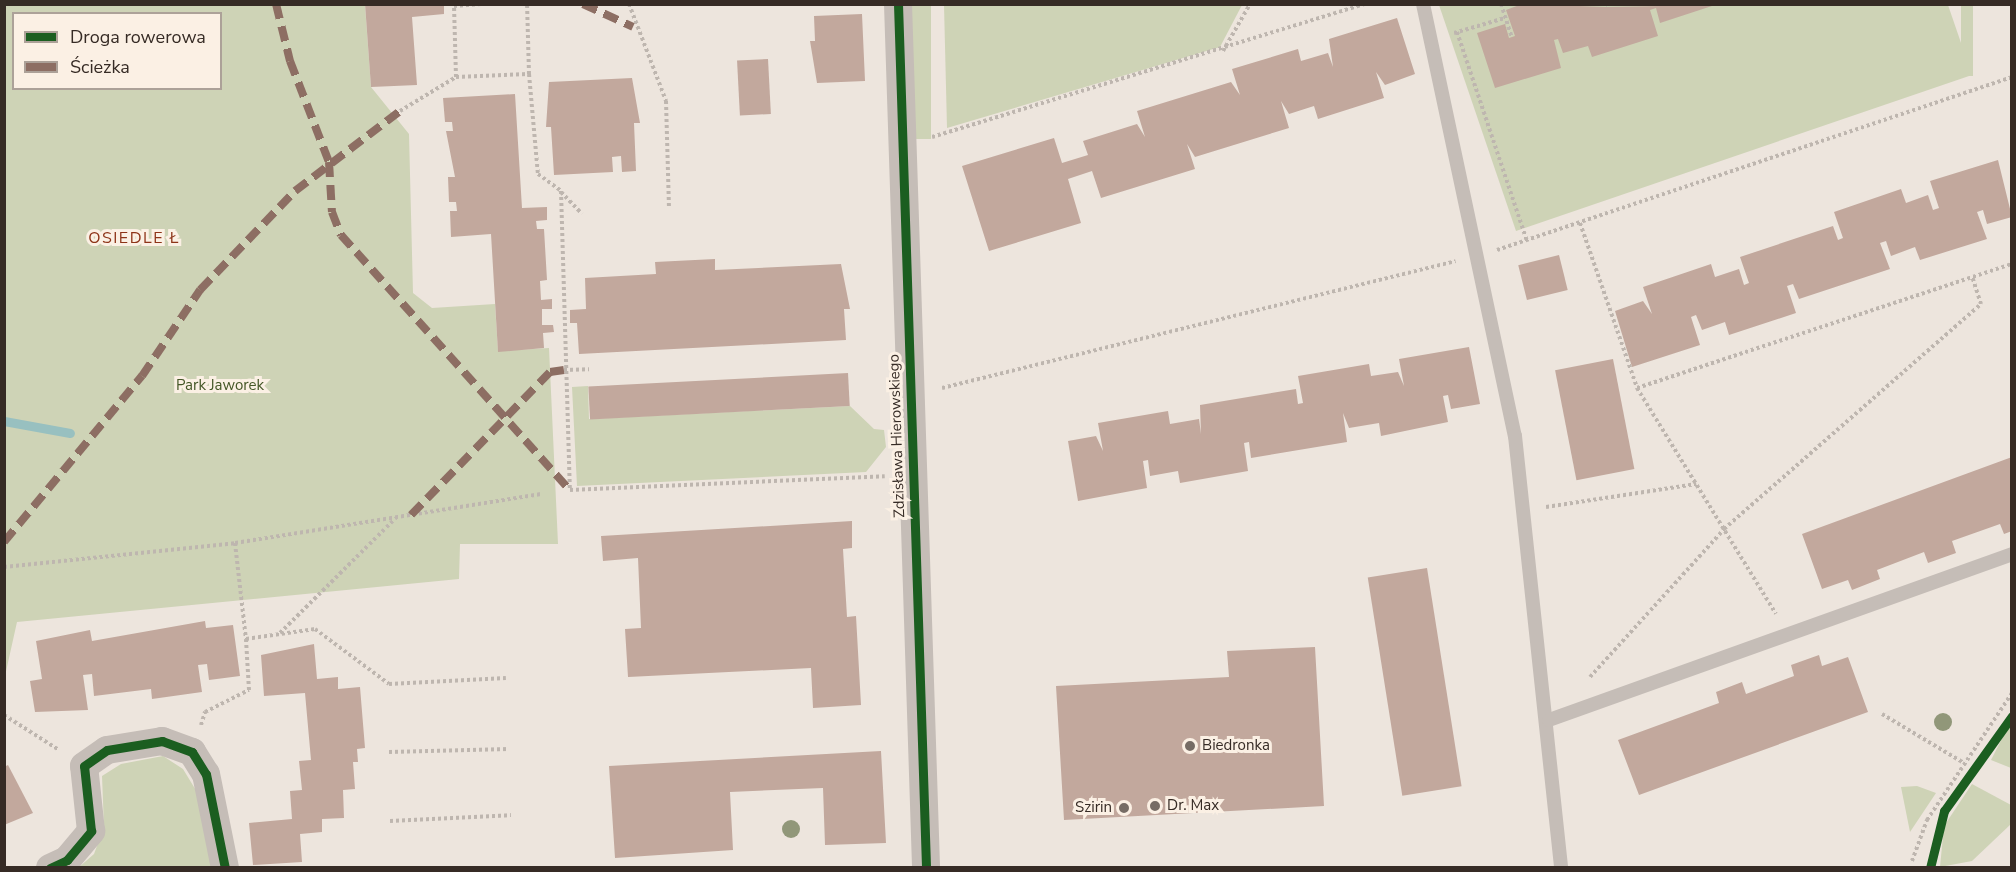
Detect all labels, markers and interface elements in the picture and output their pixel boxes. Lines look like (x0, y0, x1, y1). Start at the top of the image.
legend (12, 12, 222, 90)
text: Droga rowerowa (70, 25, 206, 49)
text: Ścieżka (70, 55, 130, 79)
district label: OSIEDLE Ł (88, 228, 180, 248)
street label: Zdzisława Hierowskiego (885, 354, 909, 518)
park label: Park Jaworek (176, 377, 264, 395)
place label: Biedronka (1202, 737, 1270, 755)
marker: Biedronka (1183, 739, 1197, 753)
place label: Dr. Max (1167, 797, 1219, 815)
place label: Szirin (1075, 799, 1112, 817)
marker: Dr. Max (1148, 799, 1162, 813)
marker: Szirin (1117, 801, 1131, 815)

